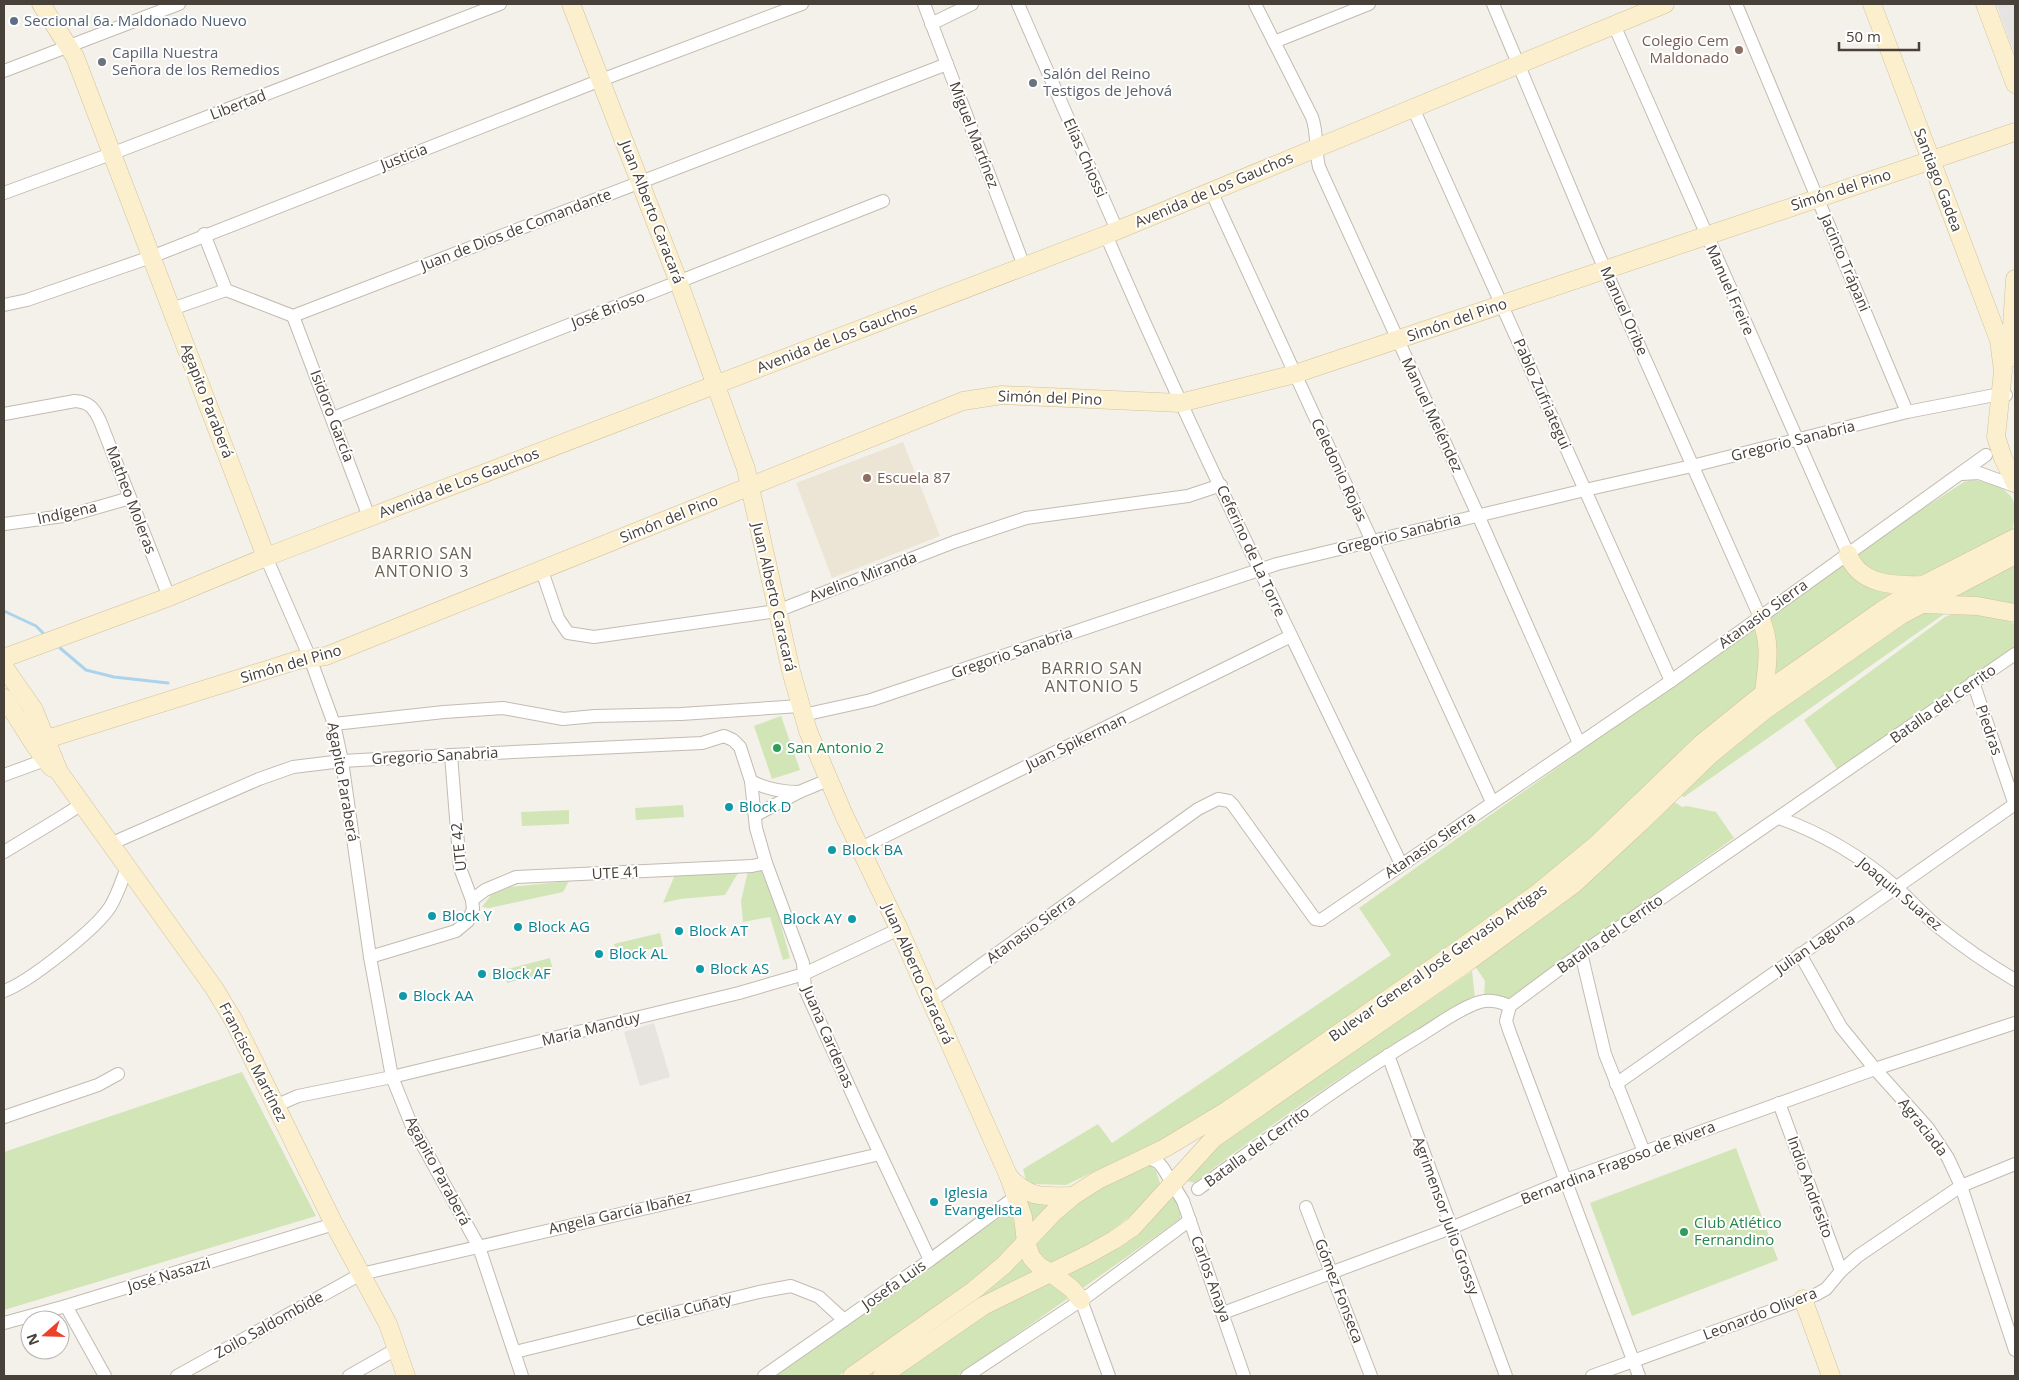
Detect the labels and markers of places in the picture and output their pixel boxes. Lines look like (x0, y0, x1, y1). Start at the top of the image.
place label: Seccional 6a. Maldonado Nuevo (24, 10, 247, 30)
marker: Seccional 6a. Maldonado Nuevo (8, 15, 20, 27)
place label: Colegio Cem Maldonado (1642, 30, 1729, 67)
place label: Capilla Nuestra Señora de los Remedios (112, 42, 280, 79)
marker: Colegio Cem Maldonado (1733, 44, 1745, 56)
marker: Capilla Nuestra Señora de los Remedios (96, 56, 108, 68)
place label: Salón del Reino Testigos de Jehová (1043, 63, 1172, 100)
marker: Salón del Reino Testigos de Jehová (1027, 77, 1039, 89)
place label: Escuela 87 (877, 467, 950, 487)
marker: Escuela 87 (861, 472, 873, 484)
place label: San Antonio 2 (787, 737, 884, 757)
marker: San Antonio 2 (771, 742, 783, 754)
place label: Block D (739, 796, 791, 816)
marker: Block D (723, 801, 735, 813)
place label: Block BA (842, 839, 903, 859)
marker: Block BA (826, 844, 838, 856)
place label: Block Y (442, 905, 492, 925)
place label: Block AY (783, 908, 843, 928)
marker: Block Y (426, 910, 438, 922)
marker: Block AY (846, 913, 858, 925)
place label: Block AG (528, 916, 590, 936)
place label: Block AT (689, 920, 749, 940)
marker: Block AG (512, 921, 524, 933)
marker: Block AT (673, 925, 685, 937)
place label: Block AL (609, 943, 668, 963)
marker: Block AL (593, 948, 605, 960)
place label: Block AS (710, 958, 769, 978)
place label: Block AF (492, 963, 551, 983)
marker: Block AS (694, 963, 706, 975)
marker: Block AF (476, 968, 488, 980)
place label: Block AA (413, 985, 474, 1005)
marker: Block AA (397, 990, 409, 1002)
place label: Iglesia Evangelista (944, 1182, 1022, 1219)
marker: Iglesia Evangelista (928, 1196, 940, 1208)
place label: Club Atlético Fernandino (1694, 1212, 1782, 1249)
marker: Club Atlético Fernandino (1678, 1226, 1690, 1238)

